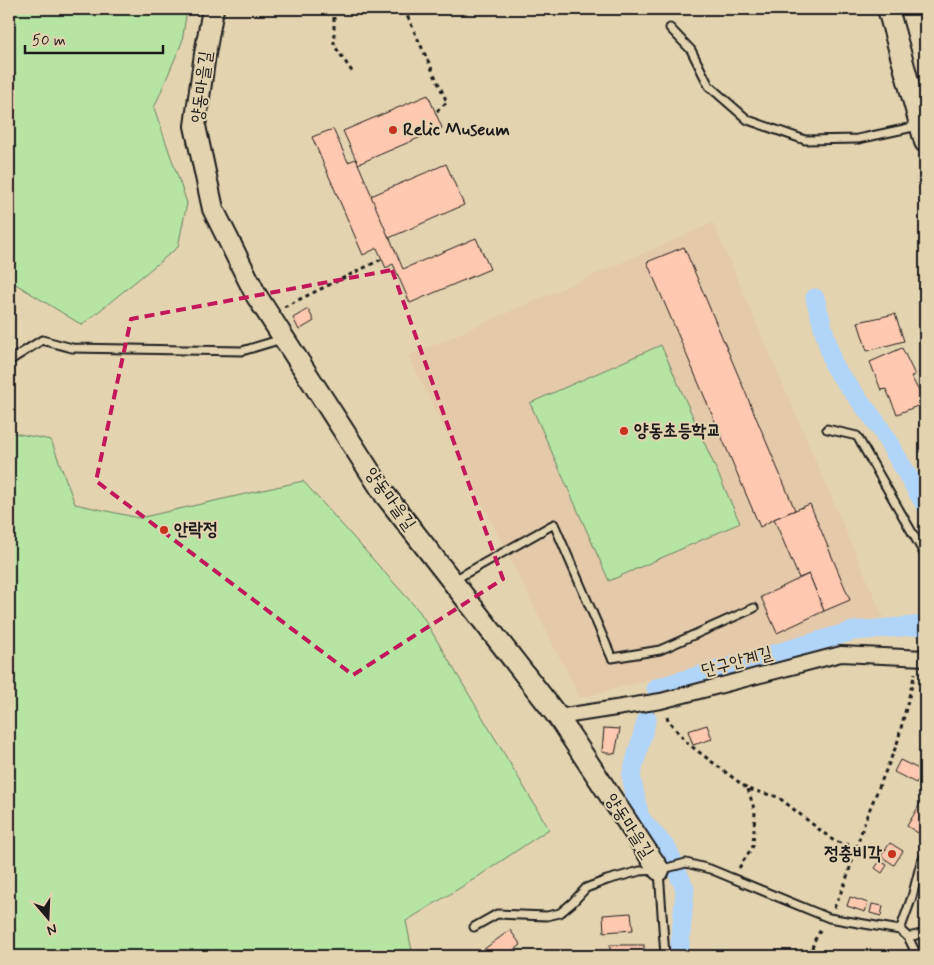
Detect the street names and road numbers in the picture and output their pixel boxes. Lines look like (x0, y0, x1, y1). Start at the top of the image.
street label: 양동마을길 (186, 49, 218, 124)
street label: 양동마을길 (359, 463, 421, 536)
street label: 단구안계길 (699, 641, 776, 683)
street label: 양동마을길 (599, 789, 659, 863)

